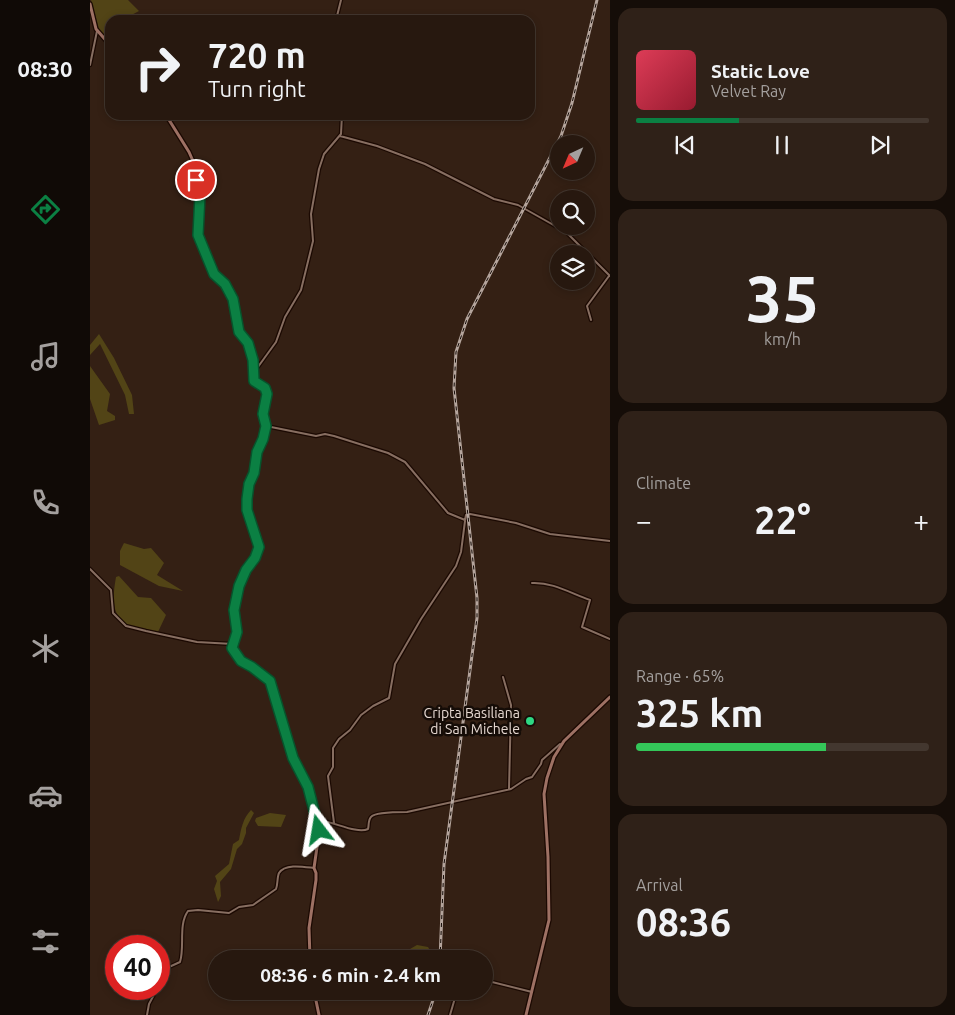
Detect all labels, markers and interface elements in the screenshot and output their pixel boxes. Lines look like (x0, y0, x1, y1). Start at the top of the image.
icon: right (125, 35, 190, 100)
text: 720 m (208, 35, 306, 75)
text: 08:30 (17, 56, 73, 81)
text: Static Love (711, 60, 810, 82)
text: Turn right (208, 76, 306, 101)
text: Velvet Ray (711, 82, 786, 100)
icon: previous (671, 131, 699, 159)
icon: pause (768, 131, 796, 159)
icon: next (866, 131, 894, 159)
north arrow (550, 135, 595, 180)
map controls (550, 135, 595, 290)
pin (175, 159, 217, 201)
icon: arrive (182, 166, 210, 194)
button: search (550, 190, 595, 235)
icon: directions (28, 192, 63, 227)
button: layers (550, 245, 595, 290)
text: 35 (746, 261, 819, 334)
text: km/h (764, 330, 801, 348)
icon: music (28, 339, 63, 374)
text: Climate (636, 474, 691, 492)
icon: phone (28, 485, 63, 520)
text: 22° (754, 499, 811, 541)
text: − (636, 505, 652, 536)
text: + (913, 505, 929, 536)
icon: climate (28, 631, 63, 666)
text: Range · 65% (636, 667, 724, 685)
text: 325 km (636, 692, 763, 734)
place label: Cripta Basiliana di San Michele (424, 705, 520, 737)
marker: Cripta Basiliana di San Michele (524, 715, 536, 727)
icon: car (28, 778, 63, 813)
position arrow (292, 803, 344, 855)
text: Arrival (636, 876, 683, 894)
text: 08:36 (636, 901, 731, 943)
icon: filters (28, 924, 63, 959)
speed limit sign: 40 (105, 935, 170, 1000)
text: 08:36 · 6 min · 2.4 km (260, 964, 441, 986)

